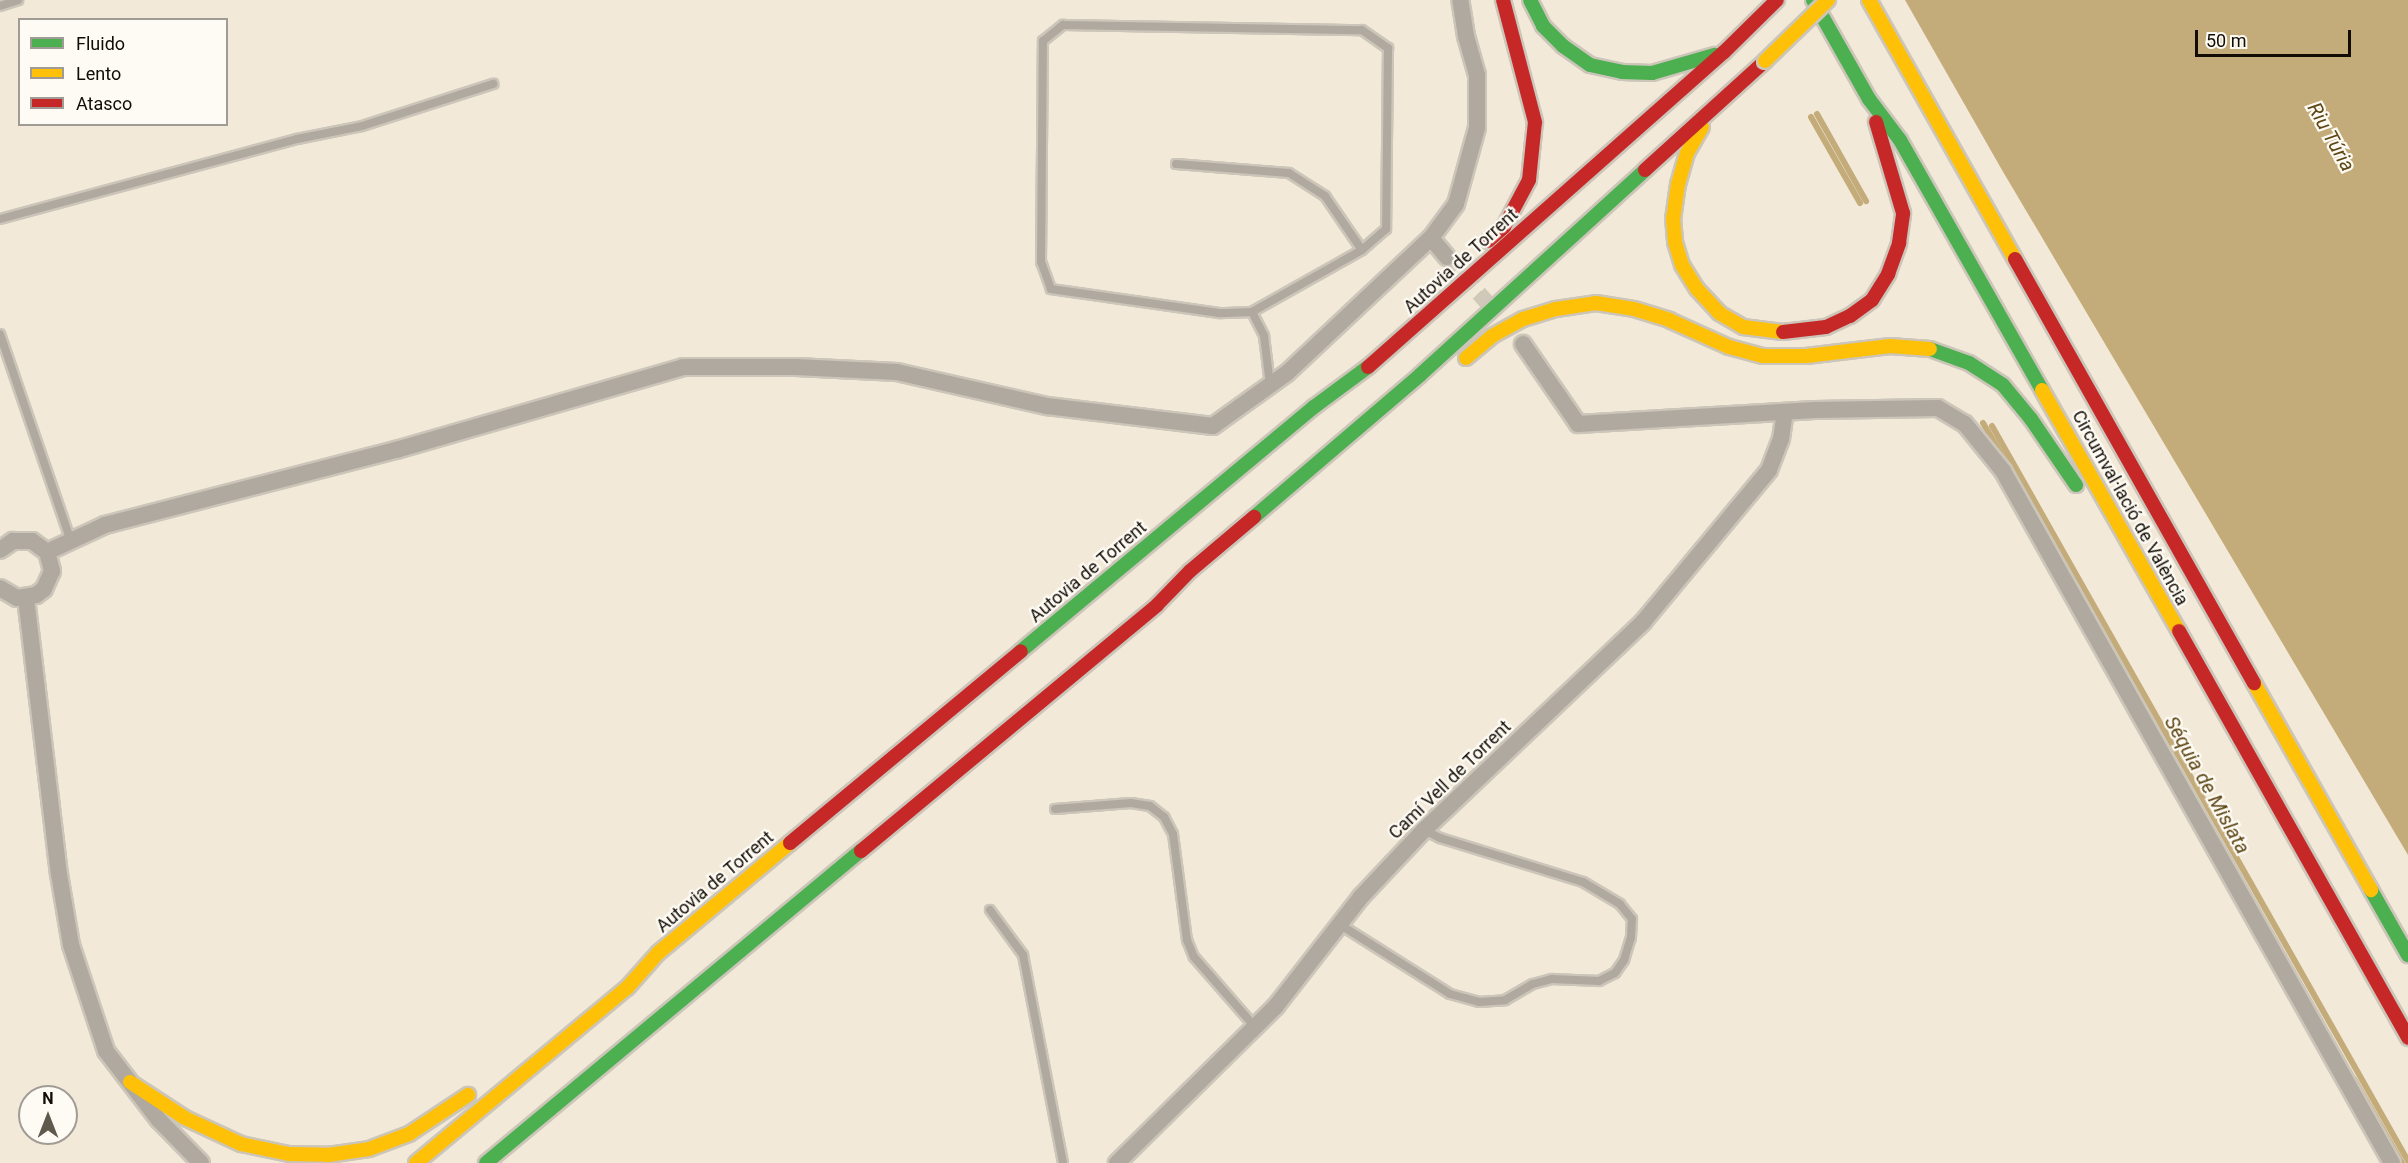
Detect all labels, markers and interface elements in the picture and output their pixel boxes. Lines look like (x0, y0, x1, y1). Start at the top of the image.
legend (18, 18, 228, 126)
scale bar (2198, 18, 2354, 56)
text: 50 m (2206, 30, 2246, 51)
text: Fluido (76, 33, 125, 54)
text: Lento (76, 63, 121, 84)
text: Atasco (76, 93, 132, 114)
water label: Riu Túria (2302, 98, 2360, 176)
street label: Autovia de Torrent (1399, 204, 1523, 318)
street label: Circumval·lació de València (2067, 407, 2193, 609)
street label: Autovia de Torrent (1025, 517, 1151, 627)
water label: Séquia de Mislata (2159, 712, 2255, 858)
street label: Camí Vell de Torrent (1384, 716, 1516, 844)
street label: Autovia de Torrent (652, 827, 778, 937)
north arrow (18, 1085, 78, 1145)
text: N (42, 1089, 54, 1108)

